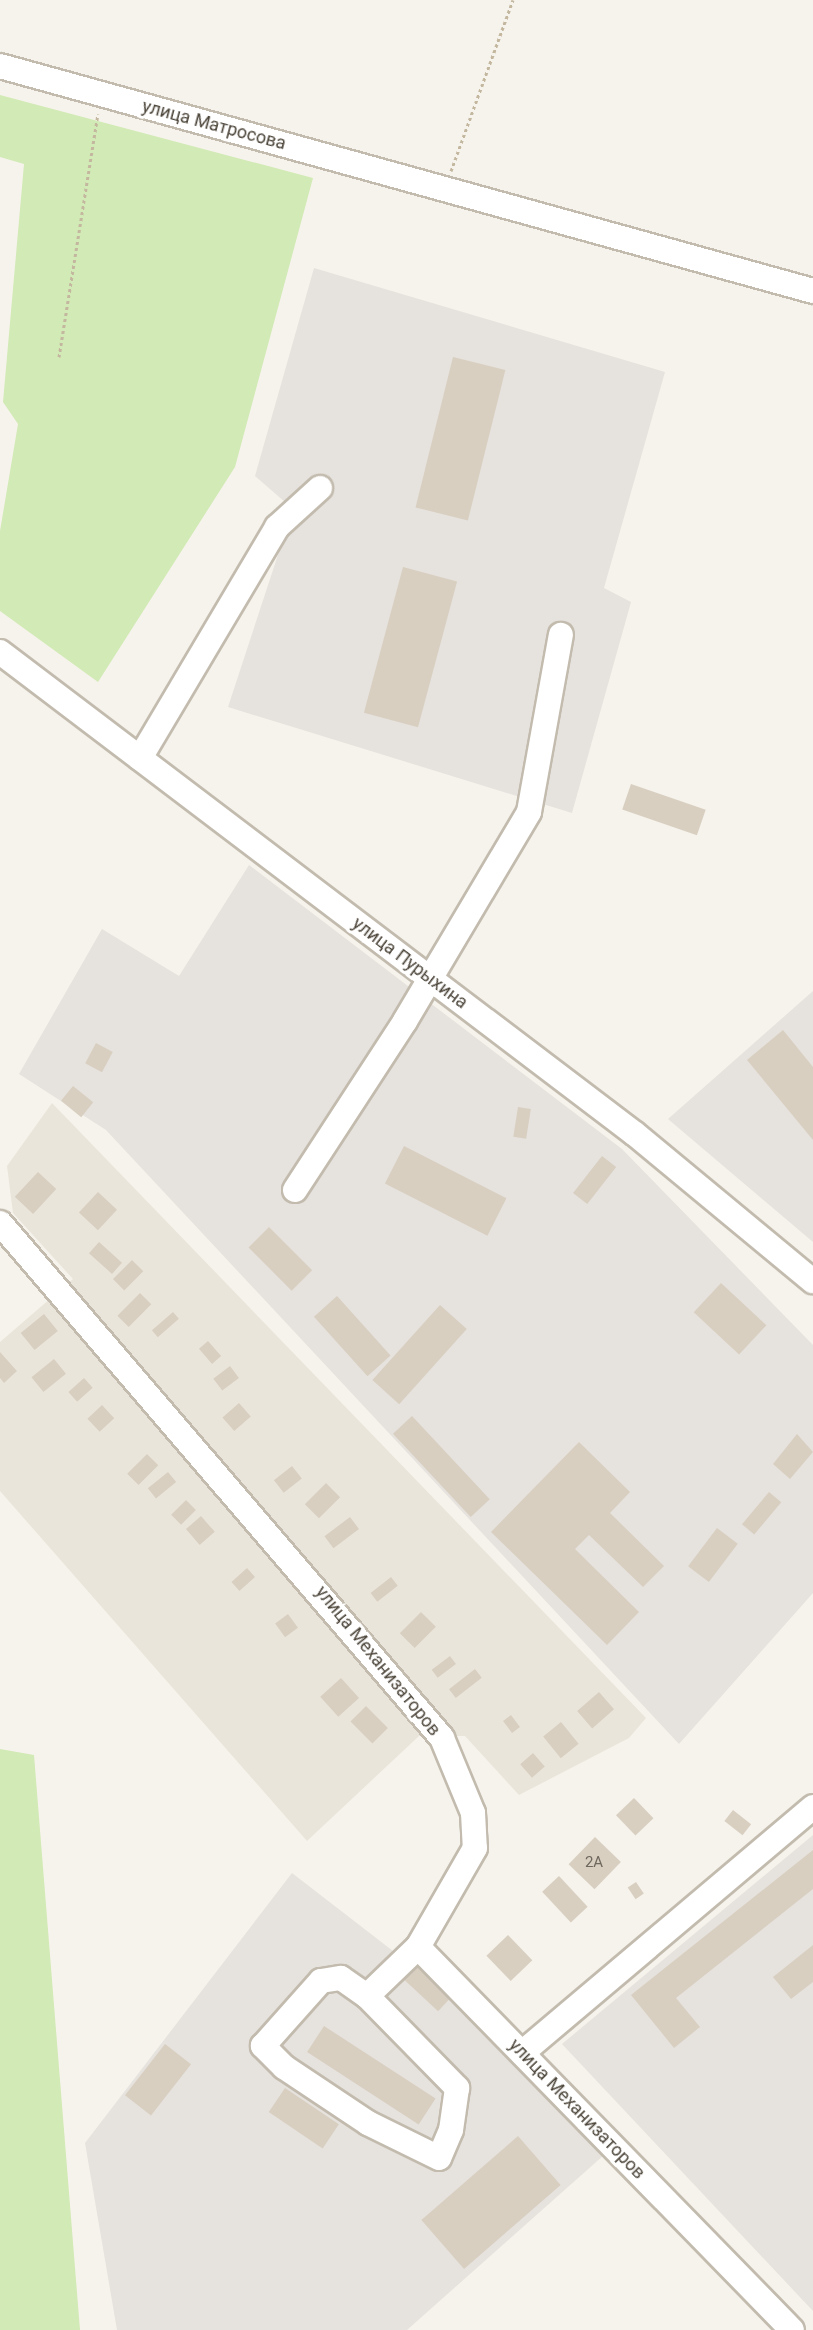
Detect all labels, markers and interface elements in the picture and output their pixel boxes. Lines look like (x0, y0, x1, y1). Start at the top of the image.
street label: улица Матросова (140, 95, 288, 155)
street label: улица Пурыхина (348, 913, 472, 1013)
street label: улица Механизаторов (311, 1582, 445, 1740)
house number: 2А (585, 1854, 603, 1872)
street label: улица Механизаторов (504, 2034, 650, 2184)

